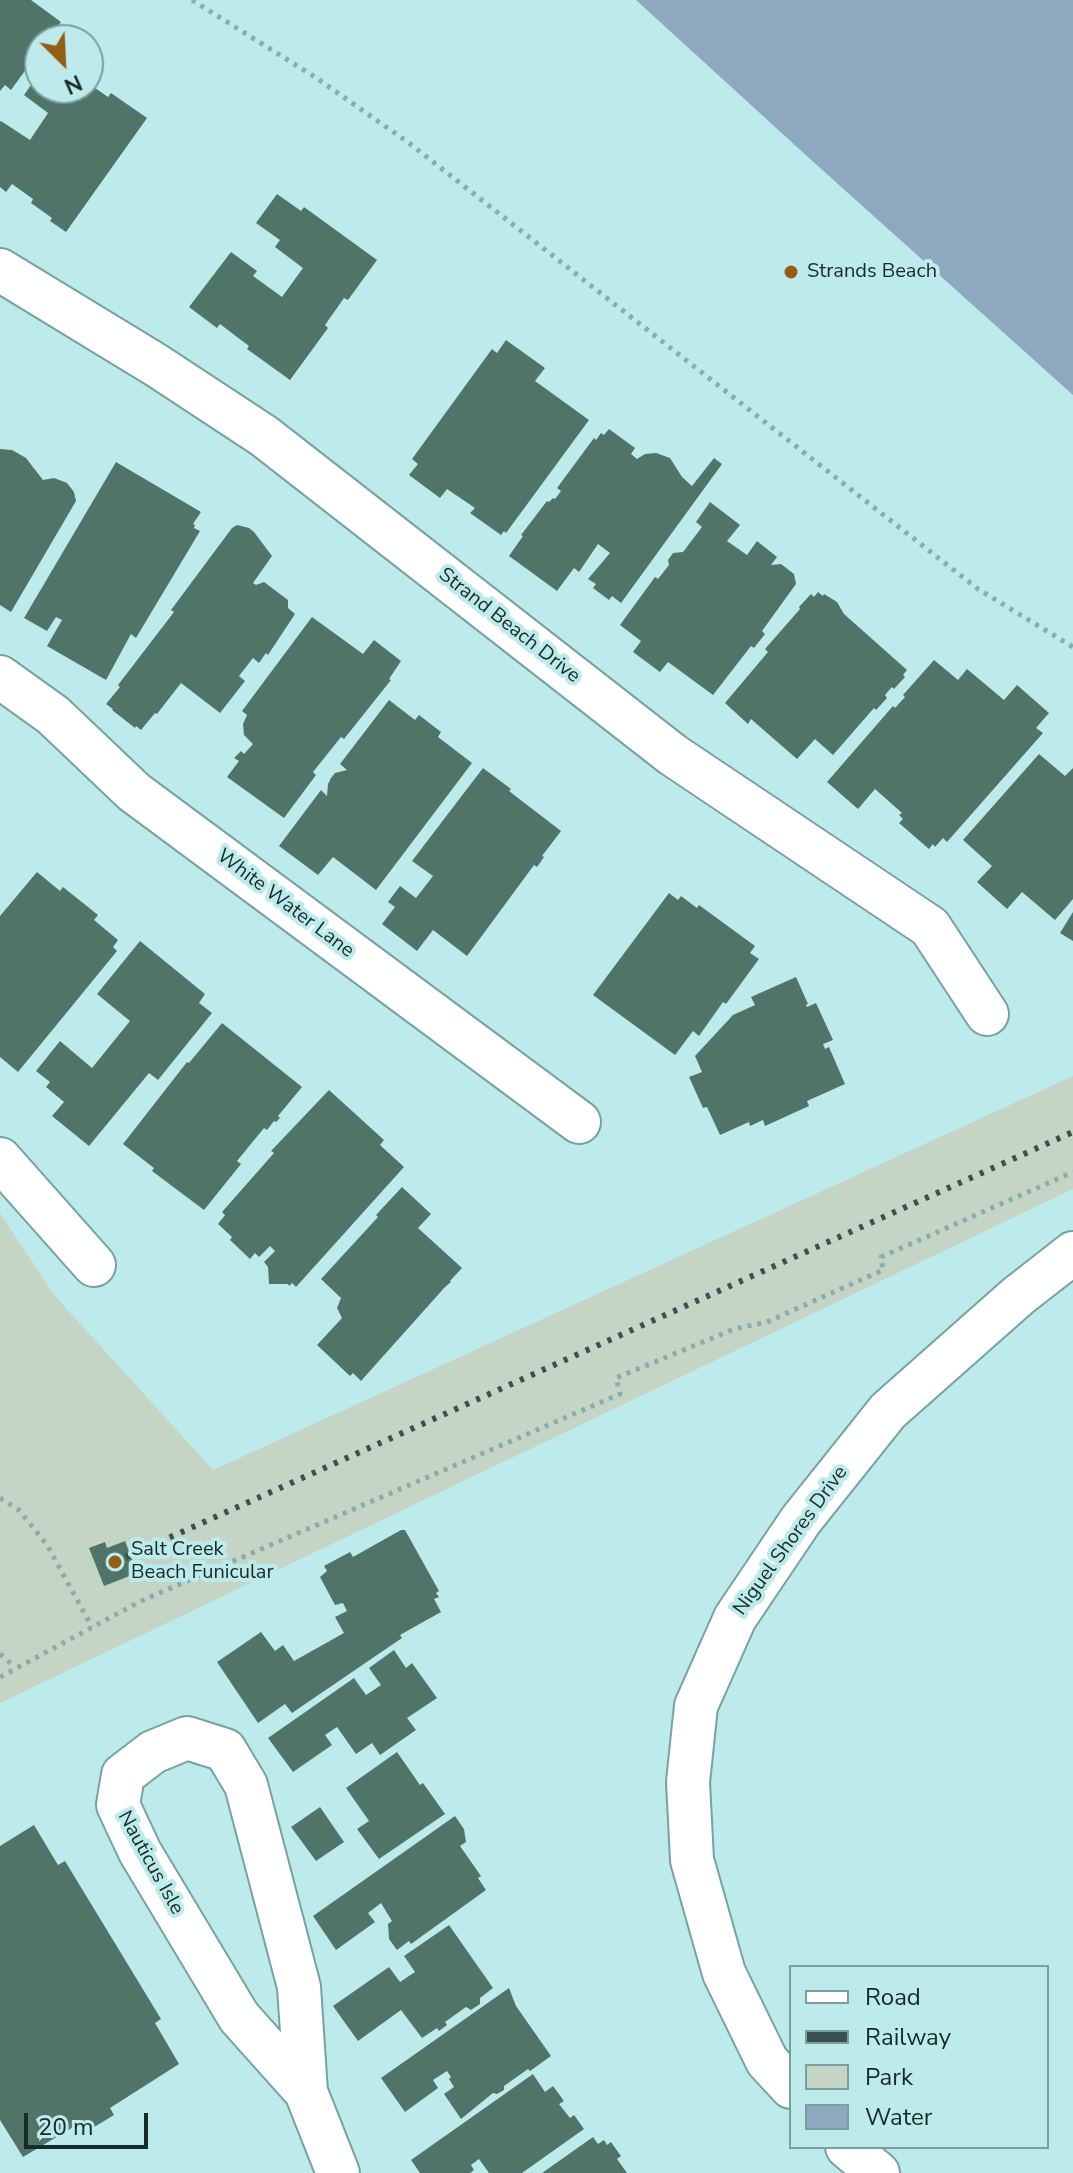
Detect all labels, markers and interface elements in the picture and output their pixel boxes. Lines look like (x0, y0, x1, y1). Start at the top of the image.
north arrow (24, 24, 104, 104)
text: N (59, 67, 87, 101)
place label: Strands Beach (807, 260, 937, 284)
marker: Strands Beach (782, 263, 800, 281)
street label: Strand Beach Drive (433, 563, 585, 689)
street label: White Water Lane (212, 845, 358, 963)
street label: Niguel Shores Drive (729, 1462, 853, 1620)
place label: Salt Creek Beach Funicular (131, 1538, 274, 1585)
marker: Salt Creek Beach Funicular (106, 1553, 124, 1571)
street label: Nauticus Isle (112, 1807, 188, 1919)
legend (789, 1965, 1049, 2149)
text: Road (865, 1981, 921, 2013)
text: Railway (865, 2021, 951, 2053)
text: Park (865, 2061, 913, 2093)
scale bar (28, 2097, 152, 2147)
text: Water (865, 2101, 932, 2133)
text: 20 m (38, 2111, 94, 2143)

